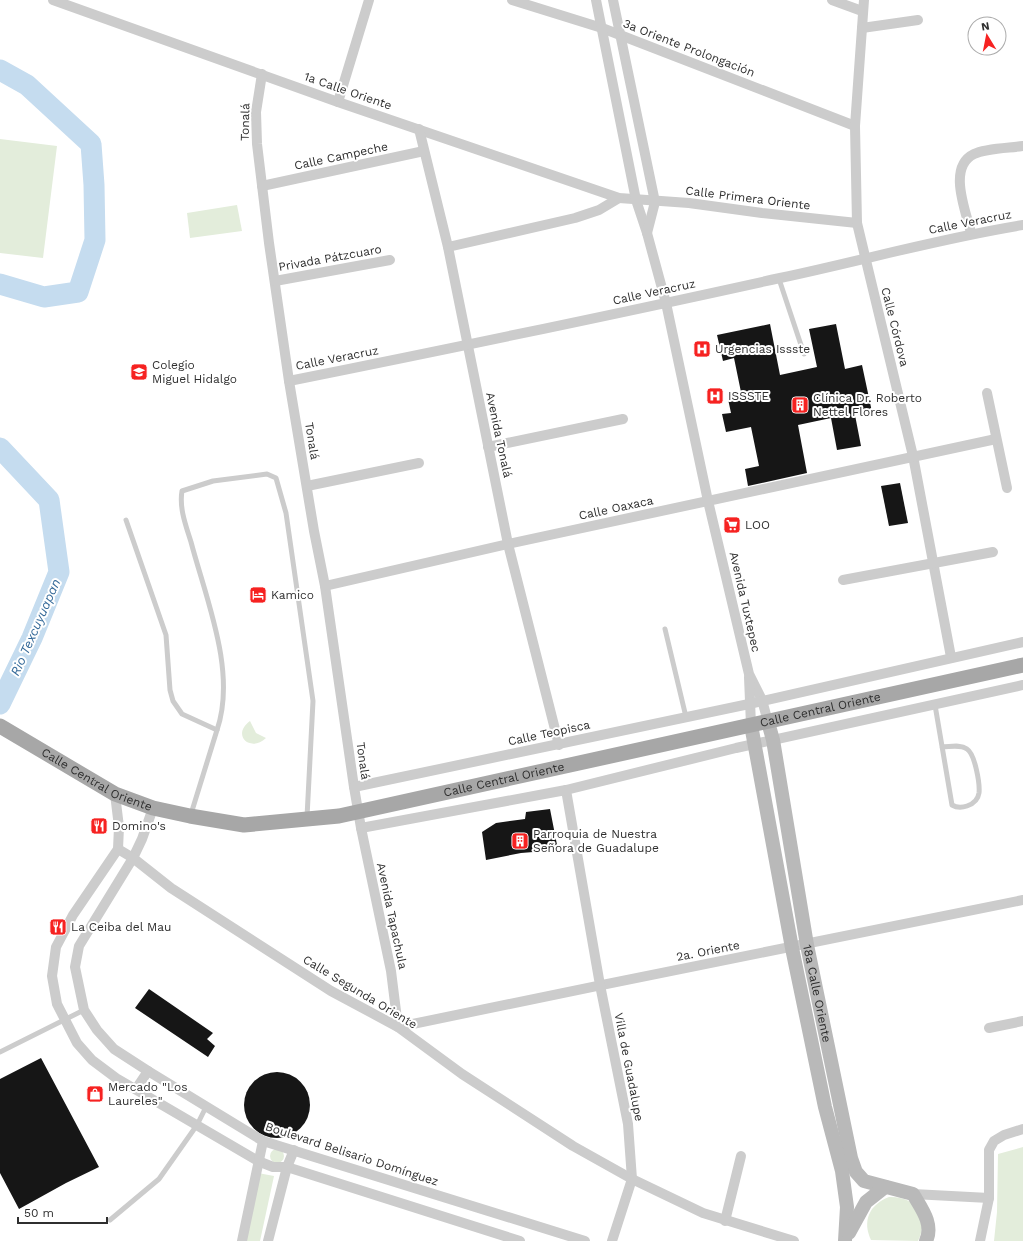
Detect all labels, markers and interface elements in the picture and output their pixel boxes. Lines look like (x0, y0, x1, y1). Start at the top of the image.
street label: 3a Oriente Prolongación (621, 16, 757, 80)
north arrow (967, 16, 1007, 56)
text: N (980, 20, 990, 34)
street label: 1a Calle Oriente (302, 69, 394, 113)
street label: Tonalá (238, 103, 252, 141)
street label: Calle Campeche (293, 139, 389, 173)
street label: Calle Primera Oriente (685, 183, 811, 213)
street label: Calle Veracruz (927, 207, 1013, 237)
street label: Privada Pátzcuaro (277, 242, 383, 274)
street label: Calle Veracruz (611, 276, 697, 308)
street label: Calle Córdova (878, 286, 912, 368)
hospital icon: Urgencias Issste (692, 339, 712, 359)
place label: Urgencias Issste (715, 342, 810, 356)
street label: Calle Veracruz (294, 343, 380, 373)
place label: Colegio Miguel Hidalgo (152, 358, 237, 386)
school or university icon: Colegio Miguel Hidalgo (129, 362, 149, 382)
hospital icon: ISSSTE (705, 386, 725, 406)
place label: ISSSTE (728, 389, 770, 403)
street label: Avenida Tonalá (483, 391, 515, 479)
place label: Clínica Dr. Roberto Nettel Flores (813, 391, 922, 419)
building icon: Clínica Dr. Roberto Nettel Flores (790, 395, 810, 415)
street label: Tonalá (302, 421, 322, 461)
street label: Calle Oaxaca (578, 493, 655, 523)
supermarket icon: LOO (722, 515, 742, 535)
place label: LOO (745, 518, 770, 532)
street label: Avenida Tuxtepec (727, 550, 763, 654)
water label: Rio Texcuyuapan (7, 576, 64, 678)
hotel icon: Kamico (248, 585, 268, 605)
place label: Kamico (271, 588, 314, 602)
street label: Calle Central Oriente (759, 690, 882, 730)
street label: Calle Teopisca (507, 717, 592, 749)
street label: Tonalá (353, 741, 373, 781)
street label: Calle Central Oriente (39, 745, 154, 814)
street label: Calle Central Oriente (442, 759, 566, 800)
restaurant icon: Domino's (89, 816, 109, 836)
place label: Domino's (112, 819, 166, 833)
place label: Parroquia de Nuestra Señora de Guadalupe (533, 827, 659, 855)
building icon: Parroquia de Nuestra Señora de Guadalupe (510, 831, 530, 851)
street label: Avenida Tapachula (374, 862, 410, 971)
restaurant icon: La Ceiba del Mau (48, 917, 68, 937)
place label: La Ceiba del Mau (71, 920, 171, 934)
street label: 2a. Oriente (675, 938, 741, 964)
street label: 18a Calle Oriente (800, 943, 834, 1044)
street label: Calle Segunda Oriente (300, 952, 420, 1032)
street label: Villa de Guadalupe (612, 1012, 646, 1122)
place label: Mercado "Los Laureles" (108, 1080, 187, 1108)
shop icon: Mercado "Los Laureles" (85, 1084, 105, 1104)
street label: Boulevard Belisario Domínguez (264, 1119, 440, 1189)
scale bar (18, 1199, 107, 1225)
text: 50 m (24, 1206, 54, 1220)

